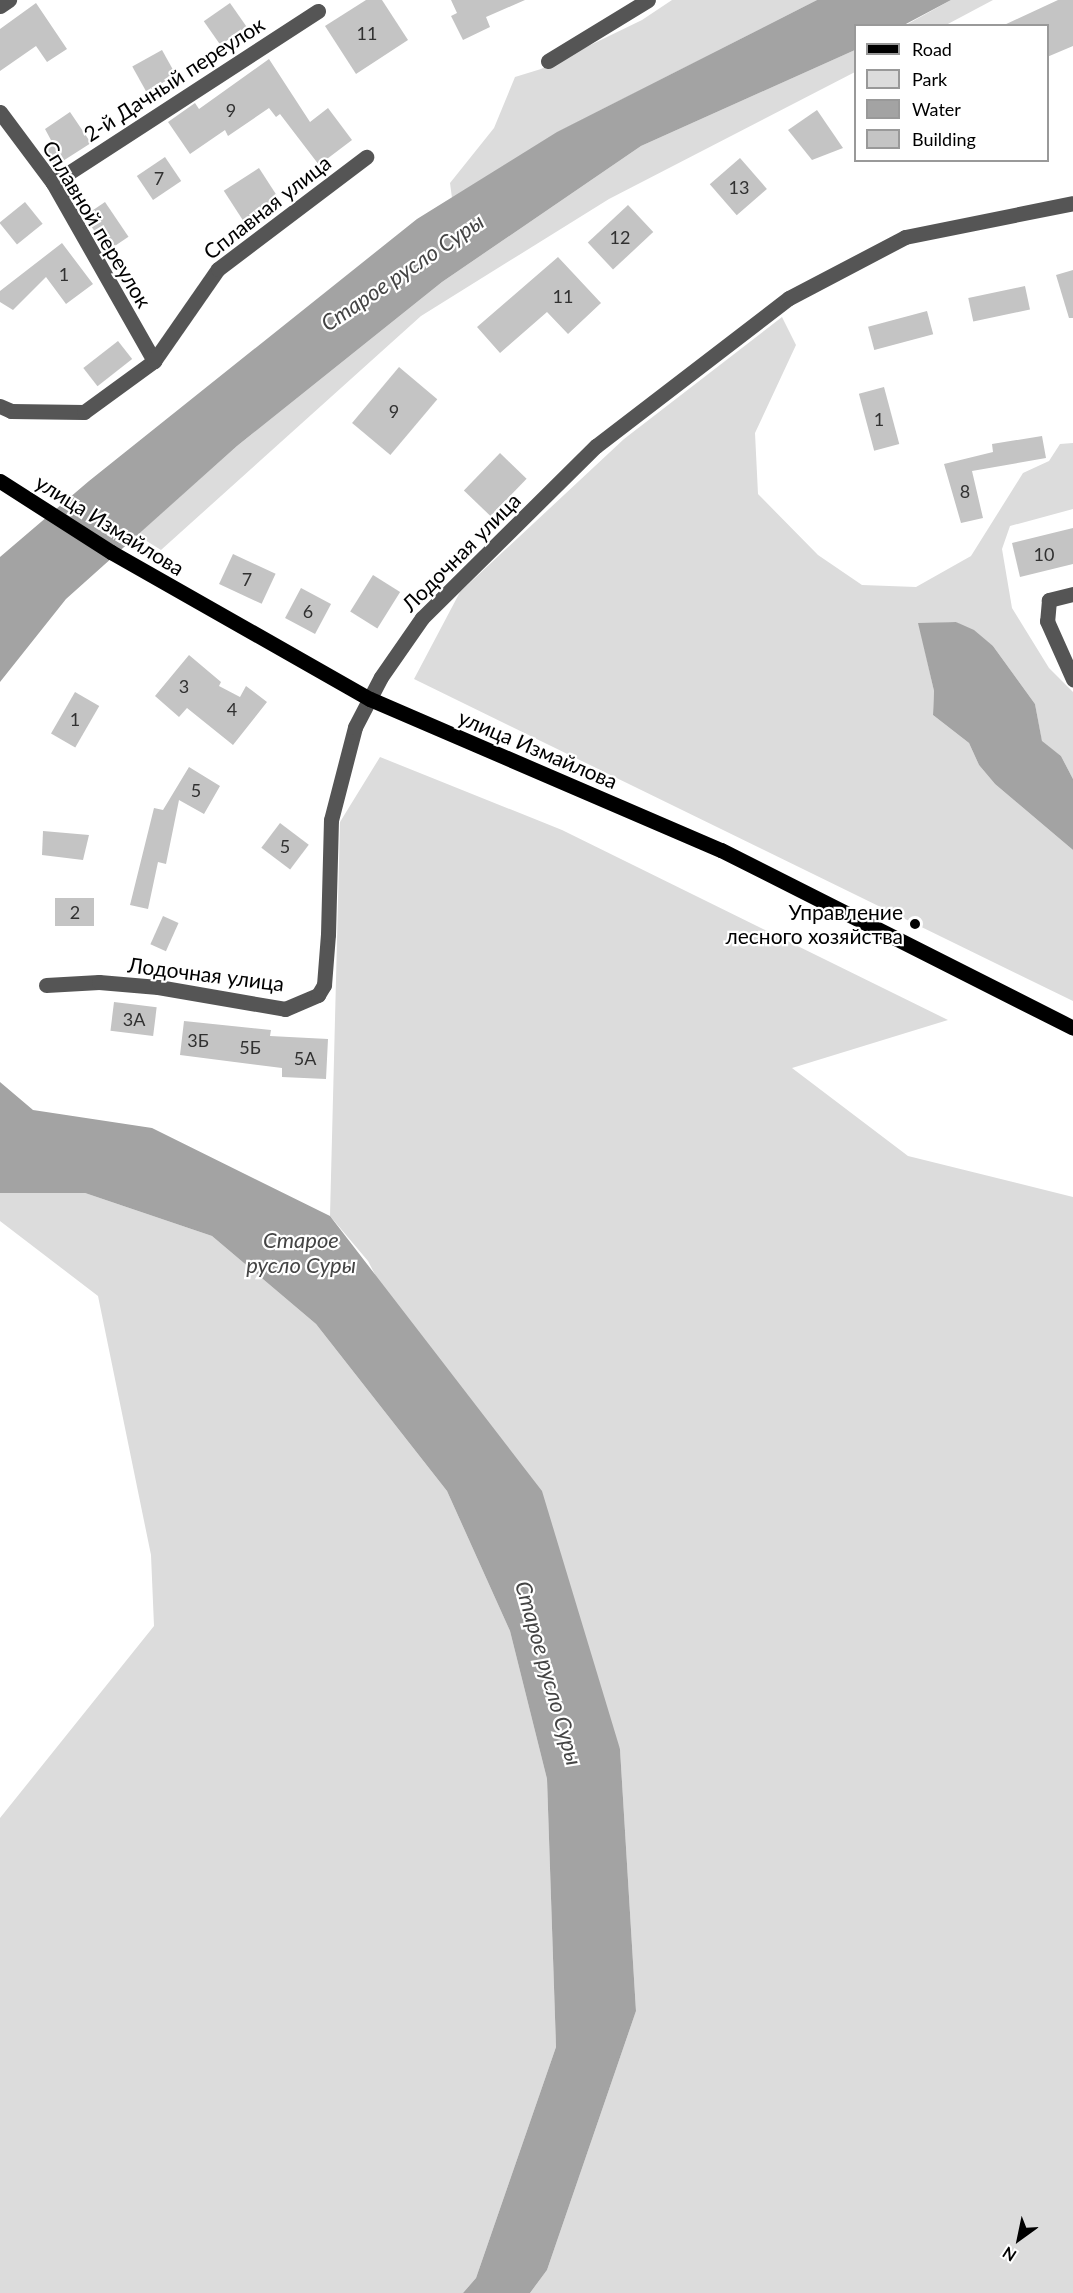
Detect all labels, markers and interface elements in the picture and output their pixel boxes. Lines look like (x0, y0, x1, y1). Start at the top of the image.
street label: 2-й Дачный переулок (79, 11, 269, 147)
house number: 11 (357, 22, 377, 44)
legend (854, 24, 1049, 162)
text: Road (912, 38, 952, 60)
text: Park (912, 68, 947, 90)
text: Water (912, 98, 961, 120)
house number: 9 (226, 99, 236, 121)
text: Building (912, 128, 976, 150)
street label: Сплавной переулок (37, 136, 157, 312)
street label: Сплавная улица (198, 150, 336, 264)
house number: 7 (154, 167, 164, 189)
house number: 13 (729, 176, 749, 198)
water label: Старое русло Суры (316, 208, 488, 336)
house number: 12 (610, 226, 630, 248)
house number: 1 (59, 263, 69, 285)
house number: 11 (553, 285, 573, 307)
house number: 9 (389, 400, 399, 422)
house number: 1 (874, 408, 884, 430)
street label: улица Измайлова (31, 469, 189, 581)
house number: 8 (960, 480, 970, 502)
street label: Лодочная улица (396, 487, 526, 617)
house number: 10 (1034, 543, 1054, 565)
house number: 7 (242, 568, 252, 590)
house number: 6 (303, 600, 313, 622)
house number: 3 (179, 675, 189, 697)
house number: 4 (227, 698, 237, 720)
street label: улица Измайлова (455, 704, 621, 794)
house number: 1 (70, 708, 80, 730)
house number: 5 (191, 779, 201, 801)
house number: 5 (280, 835, 290, 857)
place label: Управление лесного хозяйства (725, 899, 903, 949)
house number: 2 (70, 901, 80, 923)
marker: Управление лесного хозяйства (908, 917, 922, 931)
street label: Лодочная улица (126, 952, 286, 996)
house number: 3А (123, 1008, 145, 1030)
house number: 3Б (187, 1029, 209, 1051)
house number: 5Б (239, 1036, 261, 1058)
house number: 5А (294, 1047, 316, 1069)
water label: Старое русло Суры (246, 1226, 356, 1278)
water label: Старое русло Суры (510, 1578, 588, 1768)
north arrow (989, 2209, 1049, 2269)
text: N (999, 2243, 1019, 2266)

